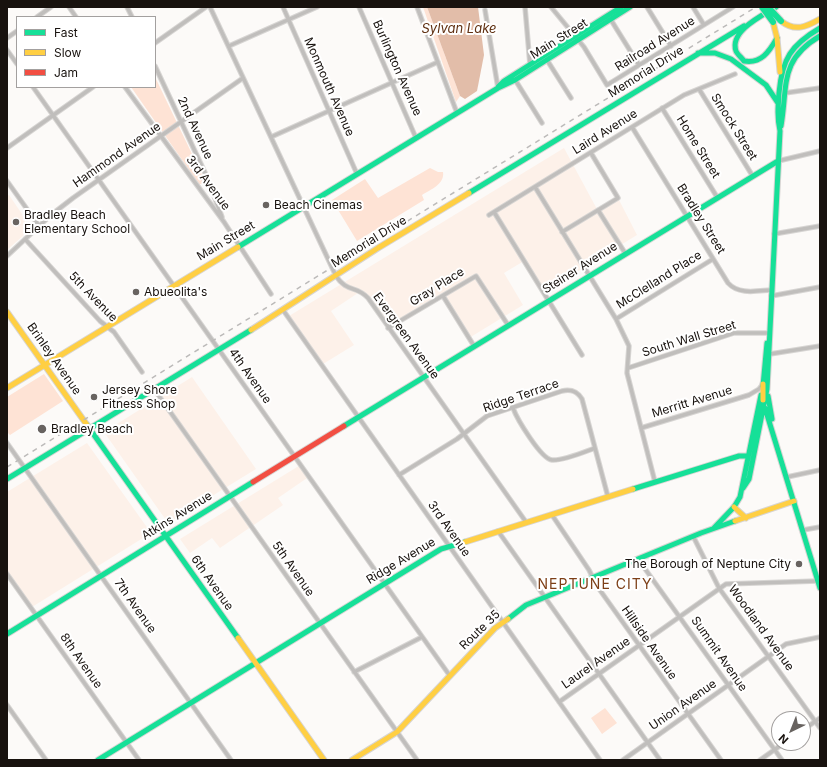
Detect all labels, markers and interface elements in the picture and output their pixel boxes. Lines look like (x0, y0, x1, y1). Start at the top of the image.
street label: Railroad Avenue (612, 14, 698, 74)
legend (16, 16, 156, 88)
street label: Main Street (528, 16, 590, 62)
street label: Burlington Avenue (369, 18, 425, 118)
water label: Sylvan Lake (422, 21, 496, 37)
text: Fast (54, 25, 78, 40)
street label: Monmouth Avenue (301, 35, 357, 139)
street label: Memorial Drive (606, 43, 686, 101)
text: Slow (54, 45, 81, 60)
text: Jam (54, 65, 78, 80)
street label: Smock Street (708, 91, 760, 163)
street label: 2nd Avenue (174, 94, 216, 162)
street label: Laird Avenue (570, 106, 640, 158)
street label: Home Street (673, 113, 723, 181)
street label: Hammond Avenue (70, 119, 164, 191)
street label: 3rd Avenue (183, 153, 233, 213)
street label: Bradley Street (674, 181, 728, 257)
place label: Beach Cinemas (274, 198, 362, 212)
marker: Beach Cinemas (261, 200, 271, 210)
place label: Bradley Beach Elementary School (24, 208, 130, 236)
street label: Memorial Drive (329, 213, 409, 271)
marker: Bradley Beach Elementary School (11, 217, 21, 227)
street label: Main Street (195, 218, 257, 264)
street label: Steiner Avenue (540, 239, 620, 297)
street label: McClelland Place (614, 248, 704, 312)
street label: Gray Place (407, 265, 467, 309)
street label: 5th Avenue (66, 269, 120, 325)
place label: Abueolita's (144, 285, 207, 299)
marker: Abueolita's (131, 287, 141, 297)
street label: Evergreen Avenue (370, 290, 442, 382)
street label: South Wall Street (640, 318, 738, 360)
street label: Brinley Avenue (24, 320, 84, 398)
street label: 4th Avenue (226, 346, 274, 406)
street label: Ridge Terrace (481, 376, 561, 416)
place label: Jersey Shore Fitness Shop (102, 383, 177, 411)
street label: Merritt Avenue (650, 383, 734, 421)
marker: Jersey Shore Fitness Shop (89, 392, 99, 402)
place label: Bradley Beach (51, 422, 133, 436)
marker: Bradley Beach (36, 423, 48, 435)
street label: Atkins Avenue (139, 489, 215, 543)
street label: 3rd Avenue (425, 498, 473, 560)
street label: Ridge Avenue (364, 535, 438, 587)
street label: 5th Avenue (269, 539, 317, 599)
street label: 6th Avenue (188, 553, 236, 613)
place label: The Borough of Neptune City (625, 557, 791, 571)
marker: The Borough of Neptune City (794, 559, 804, 569)
street label: 7th Avenue (111, 576, 159, 636)
district label: NEPTUNE CITY (537, 577, 653, 593)
street label: Woodland Avenue (725, 582, 797, 674)
street label: Hillside Avenue (618, 603, 680, 683)
street label: Route 35 (457, 607, 503, 653)
street label: Summit Avenue (688, 614, 750, 694)
street label: 8th Avenue (57, 631, 105, 691)
street label: Laurel Avenue (559, 634, 633, 692)
street label: Union Avenue (647, 677, 719, 733)
north arrow (771, 711, 811, 751)
text: N (776, 731, 791, 747)

